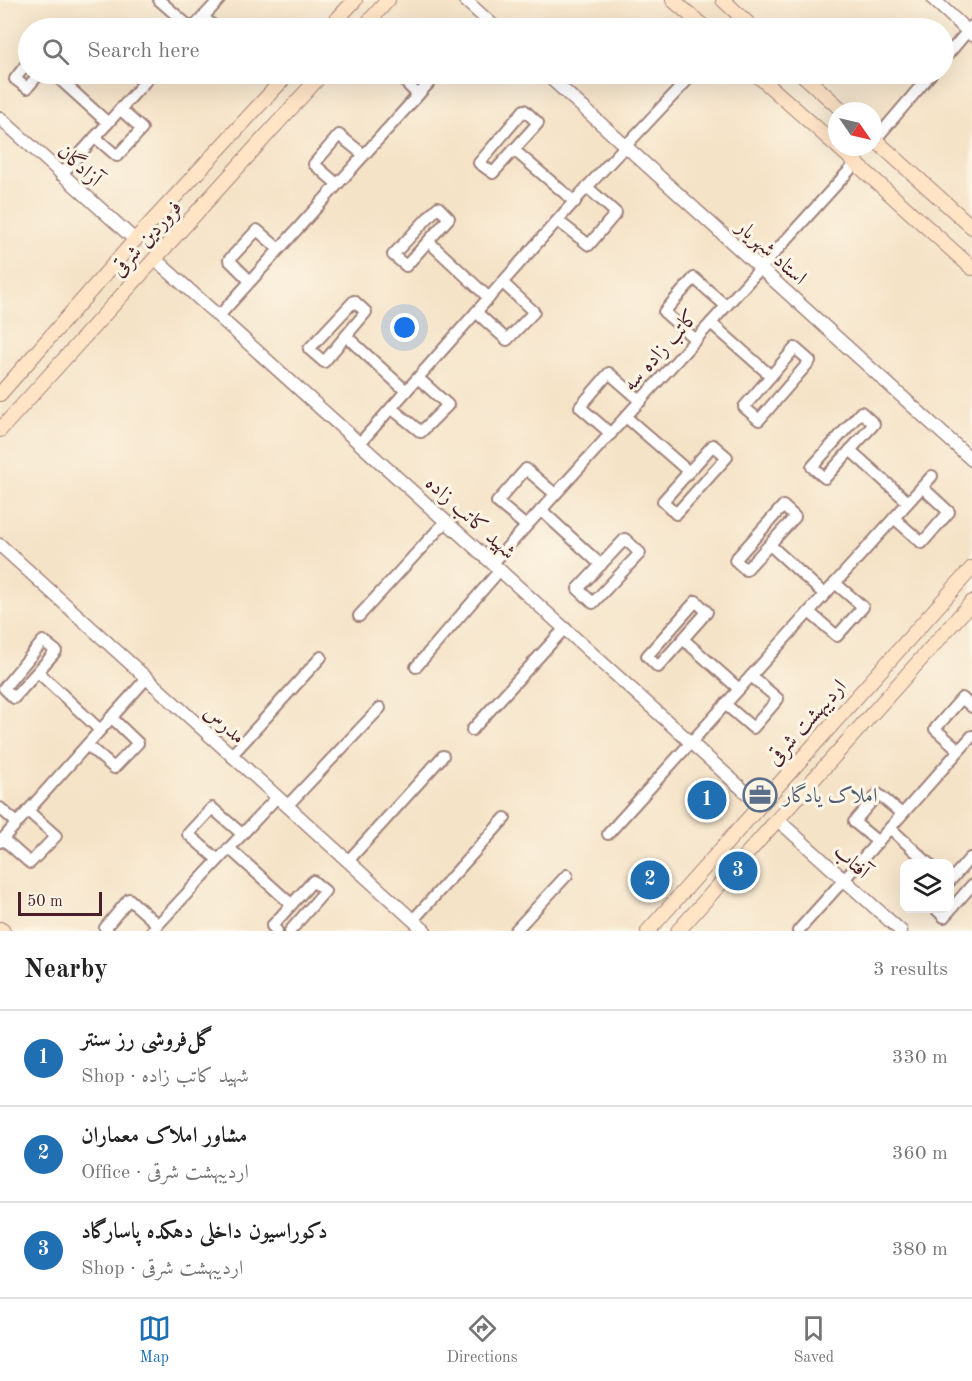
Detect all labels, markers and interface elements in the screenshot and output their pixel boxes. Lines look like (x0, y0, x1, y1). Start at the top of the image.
search box (18, 18, 954, 84)
icon: search (39, 35, 72, 68)
text: Search here (87, 40, 200, 62)
north arrow (828, 102, 882, 156)
street label: آزادگان (53, 138, 110, 193)
street label: فروردین شرقی (107, 196, 188, 282)
street label: استاد شهریار (729, 215, 810, 291)
street label: کاتب زاده سه (619, 306, 703, 396)
your location (390, 313, 419, 342)
street label: شهید کاتب زاده (420, 472, 520, 565)
street label: اردیبهشت شرقی (763, 676, 852, 771)
street label: مدرس (199, 701, 249, 749)
office icon: املاک یادگار (742, 777, 778, 813)
pin: 1 (688, 778, 726, 822)
place label: املاک یادگار (781, 782, 878, 808)
street label: آفتاب (828, 838, 877, 886)
pin: 3 (718, 848, 758, 894)
pin: 2 (630, 858, 670, 902)
map controls (900, 859, 954, 913)
button: layers (900, 859, 954, 913)
scale bar (18, 889, 102, 916)
text: 50 m (27, 894, 63, 910)
text: Nearby (24, 957, 108, 983)
text: 3 results (873, 960, 948, 980)
text: گل‌فروشی رز سنتر (81, 1029, 213, 1051)
text: 1 (38, 1048, 49, 1068)
text: 330 m (892, 1048, 948, 1068)
text: Shop · شهید کاتب زاده (81, 1067, 249, 1087)
text: مشاور املاک معماران (81, 1125, 247, 1147)
text: 2 (38, 1144, 49, 1164)
text: 360 m (892, 1144, 948, 1164)
text: Office · اردیبهشت شرقی (81, 1163, 249, 1183)
text: دکوراسیون داخلی دهکده پاسارگاد (81, 1221, 328, 1243)
text: 3 (38, 1240, 49, 1260)
text: 380 m (892, 1240, 948, 1260)
text: Shop · اردیبهشت شرقی (81, 1259, 243, 1279)
tab: Map (138, 1312, 171, 1368)
tab: Directions (447, 1312, 518, 1368)
tab: Saved (793, 1312, 834, 1368)

